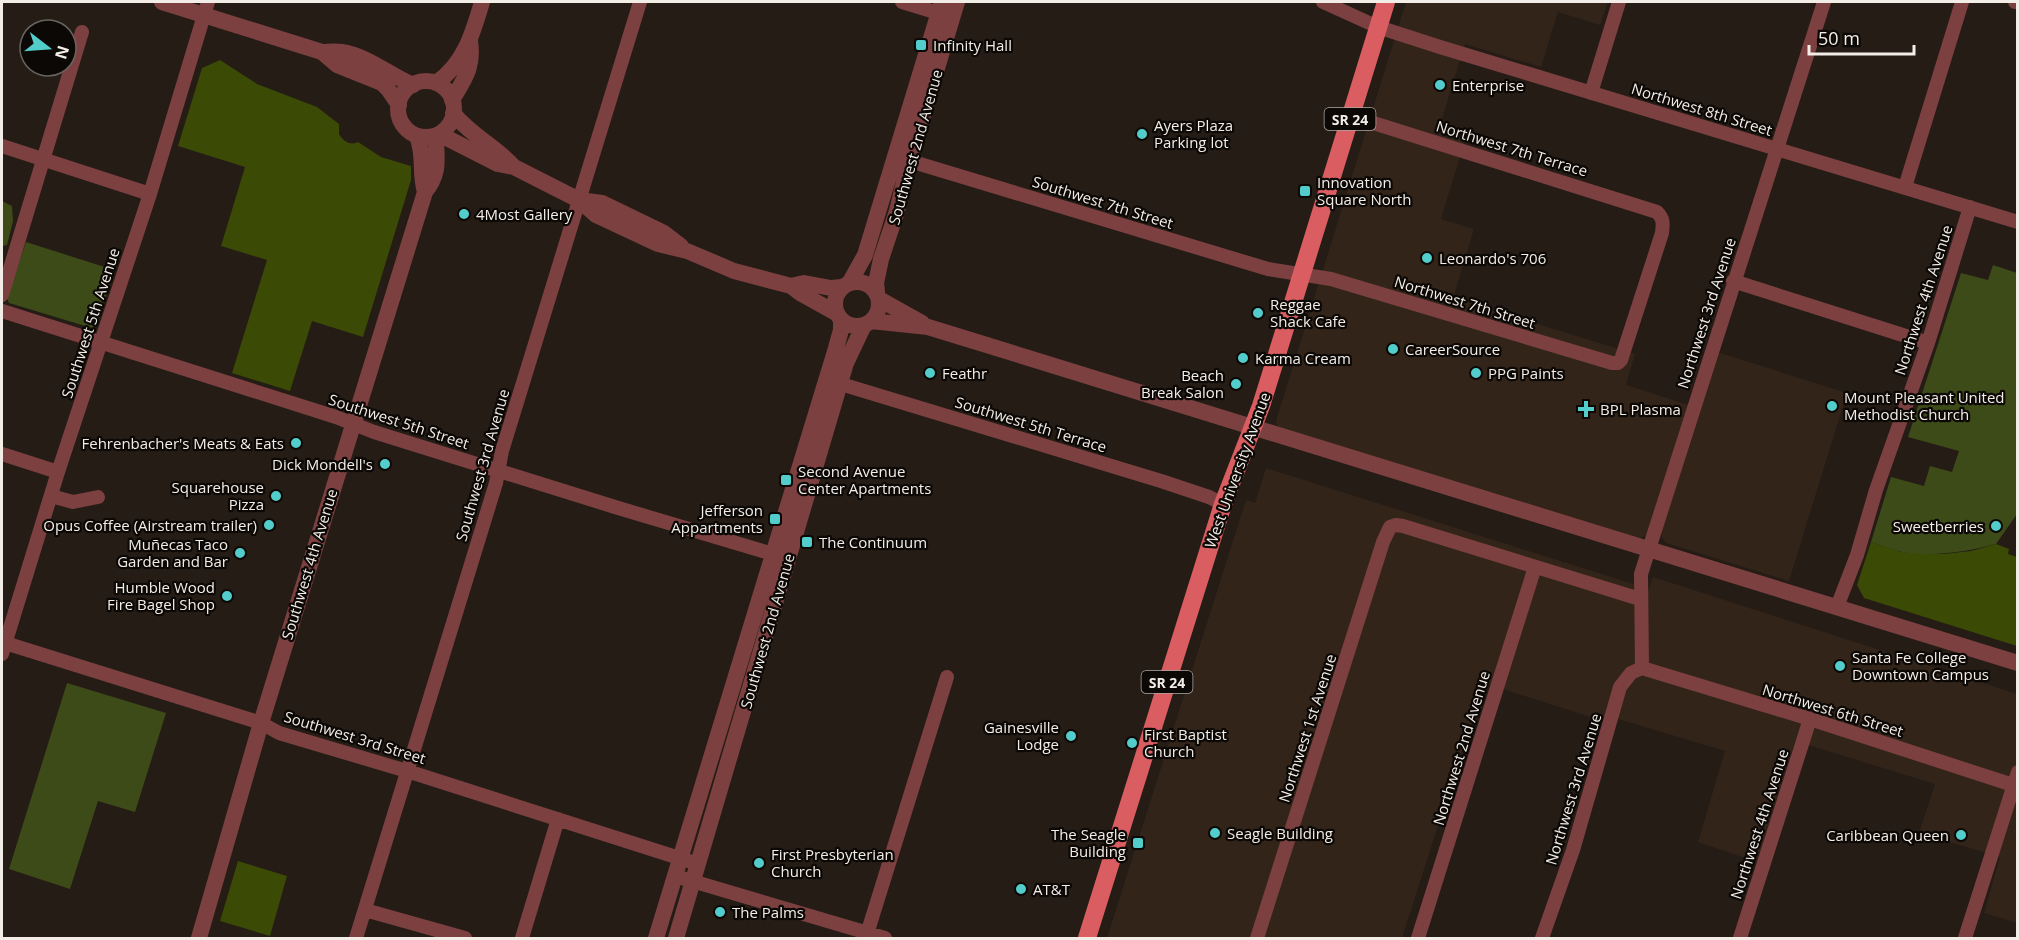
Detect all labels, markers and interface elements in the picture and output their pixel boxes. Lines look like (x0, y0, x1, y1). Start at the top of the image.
north arrow (18, 18, 78, 78)
scale bar (1809, 18, 1914, 56)
text: 50 m (1818, 26, 1860, 50)
place label: Infinity Hall (933, 35, 1012, 55)
marker: Infinity Hall (914, 38, 928, 52)
text: N (50, 43, 75, 62)
street label: Southwest 2nd Avenue (883, 67, 947, 227)
place label: Enterprise (1452, 75, 1524, 95)
marker: Enterprise (1433, 78, 1447, 92)
street label: Northwest 8th Street (1629, 78, 1775, 140)
road number: SR 24 (1324, 108, 1376, 130)
place label: Ayers Plaza Parking lot (1154, 115, 1233, 152)
street label: Northwest 7th Terrace (1434, 115, 1590, 181)
marker: Ayers Plaza Parking lot (1135, 127, 1149, 141)
street label: Southwest 7th Street (1030, 171, 1176, 233)
place label: Innovation Square North (1317, 172, 1411, 209)
marker: Innovation Square North (1298, 184, 1312, 198)
place label: 4Most Gallery (476, 204, 573, 224)
marker: 4Most Gallery (457, 207, 471, 221)
street label: Northwest 4th Avenue (1889, 222, 1957, 378)
street label: Northwest 3rd Avenue (1672, 235, 1740, 391)
street label: Southwest 5th Avenue (56, 245, 124, 401)
place label: Leonardo's 706 (1439, 248, 1546, 268)
marker: Leonardo's 706 (1420, 251, 1434, 265)
street label: Northwest 7th Street (1392, 271, 1538, 333)
place label: Reggae Shack Cafe (1270, 294, 1346, 331)
marker: Reggae Shack Cafe (1251, 306, 1265, 320)
place label: CareerSource (1405, 339, 1500, 359)
marker: CareerSource (1386, 342, 1400, 356)
place label: Karma Cream (1255, 348, 1351, 368)
marker: Karma Cream (1236, 351, 1250, 365)
place label: Feathr (942, 363, 987, 383)
place label: PPG Paints (1488, 363, 1564, 383)
place label: Beach Break Salon (1141, 365, 1224, 402)
marker: Feathr (923, 366, 937, 380)
marker: PPG Paints (1469, 366, 1483, 380)
marker: Beach Break Salon (1229, 377, 1243, 391)
street label: Southwest 3rd Avenue (451, 387, 513, 543)
place label: Mount Pleasant United Methodist Church (1844, 387, 2005, 424)
street label: Southwest 5th Street (326, 389, 472, 453)
street label: West University Avenue (1199, 389, 1275, 551)
street label: Southwest 5th Terrace (953, 391, 1109, 457)
place label: BPL Plasma (1600, 399, 1681, 419)
marker: Mount Pleasant United Methodist Church (1825, 399, 1839, 413)
marker: BPL Plasma (1577, 400, 1595, 418)
place label: Fehrenbacher's Meats & Eats (81, 433, 284, 453)
marker: Fehrenbacher's Meats & Eats (289, 436, 303, 450)
place label: Dick Mondell's (272, 454, 373, 474)
marker: Dick Mondell's (378, 457, 392, 471)
place label: Second Avenue Center Apartments (798, 461, 931, 498)
marker: Second Avenue Center Apartments (779, 473, 793, 487)
place label: Squarehouse Pizza (172, 477, 264, 514)
street label: Southwest 4th Avenue (277, 486, 341, 642)
marker: Squarehouse Pizza (269, 489, 283, 503)
place label: Jefferson Appartments (671, 500, 763, 537)
marker: Jefferson Appartments (768, 512, 782, 526)
place label: Opus Coffee (Airstream trailer) (43, 515, 257, 535)
place label: Sweetberries (1893, 516, 1984, 536)
marker: Opus Coffee (Airstream trailer) (262, 518, 276, 532)
marker: Sweetberries (1989, 519, 2003, 533)
place label: The Continuum (819, 532, 927, 552)
place label: Muñecas Taco Garden and Bar (117, 534, 228, 571)
marker: The Continuum (800, 535, 814, 549)
marker: Muñecas Taco Garden and Bar (233, 546, 247, 560)
street label: Southwest 2nd Avenue (735, 551, 799, 711)
place label: Humble Wood Fire Bagel Shop (107, 577, 215, 614)
marker: Humble Wood Fire Bagel Shop (220, 589, 234, 603)
place label: Santa Fe College Downtown Campus (1852, 647, 1989, 684)
street label: Northwest 1st Avenue (1274, 651, 1340, 805)
marker: Santa Fe College Downtown Campus (1833, 659, 1847, 673)
street label: Northwest 2nd Avenue (1428, 668, 1494, 828)
road number: SR 24 (1142, 671, 1192, 693)
street label: Northwest 6th Street (1760, 679, 1906, 741)
street label: Southwest 3rd Street (282, 706, 428, 768)
street label: Northwest 3rd Avenue (1540, 711, 1606, 867)
place label: Gainesville Lodge (984, 717, 1059, 754)
place label: First Baptist Church (1144, 724, 1227, 761)
marker: Gainesville Lodge (1064, 729, 1078, 743)
marker: First Baptist Church (1125, 736, 1139, 750)
street label: Northwest 4th Avenue (1725, 746, 1793, 902)
place label: Seagle Building (1227, 823, 1333, 843)
place label: The Seagle Building (1051, 824, 1126, 861)
place label: Caribbean Queen (1826, 825, 1949, 845)
marker: Seagle Building (1208, 826, 1222, 840)
marker: Caribbean Queen (1954, 828, 1968, 842)
marker: The Seagle Building (1131, 836, 1145, 850)
place label: First Presbyterian Church (771, 844, 894, 881)
marker: First Presbyterian Church (752, 856, 766, 870)
place label: AT&T (1033, 879, 1071, 899)
marker: AT&T (1014, 882, 1028, 896)
place label: The Palms (732, 902, 804, 922)
marker: The Palms (713, 905, 727, 919)

